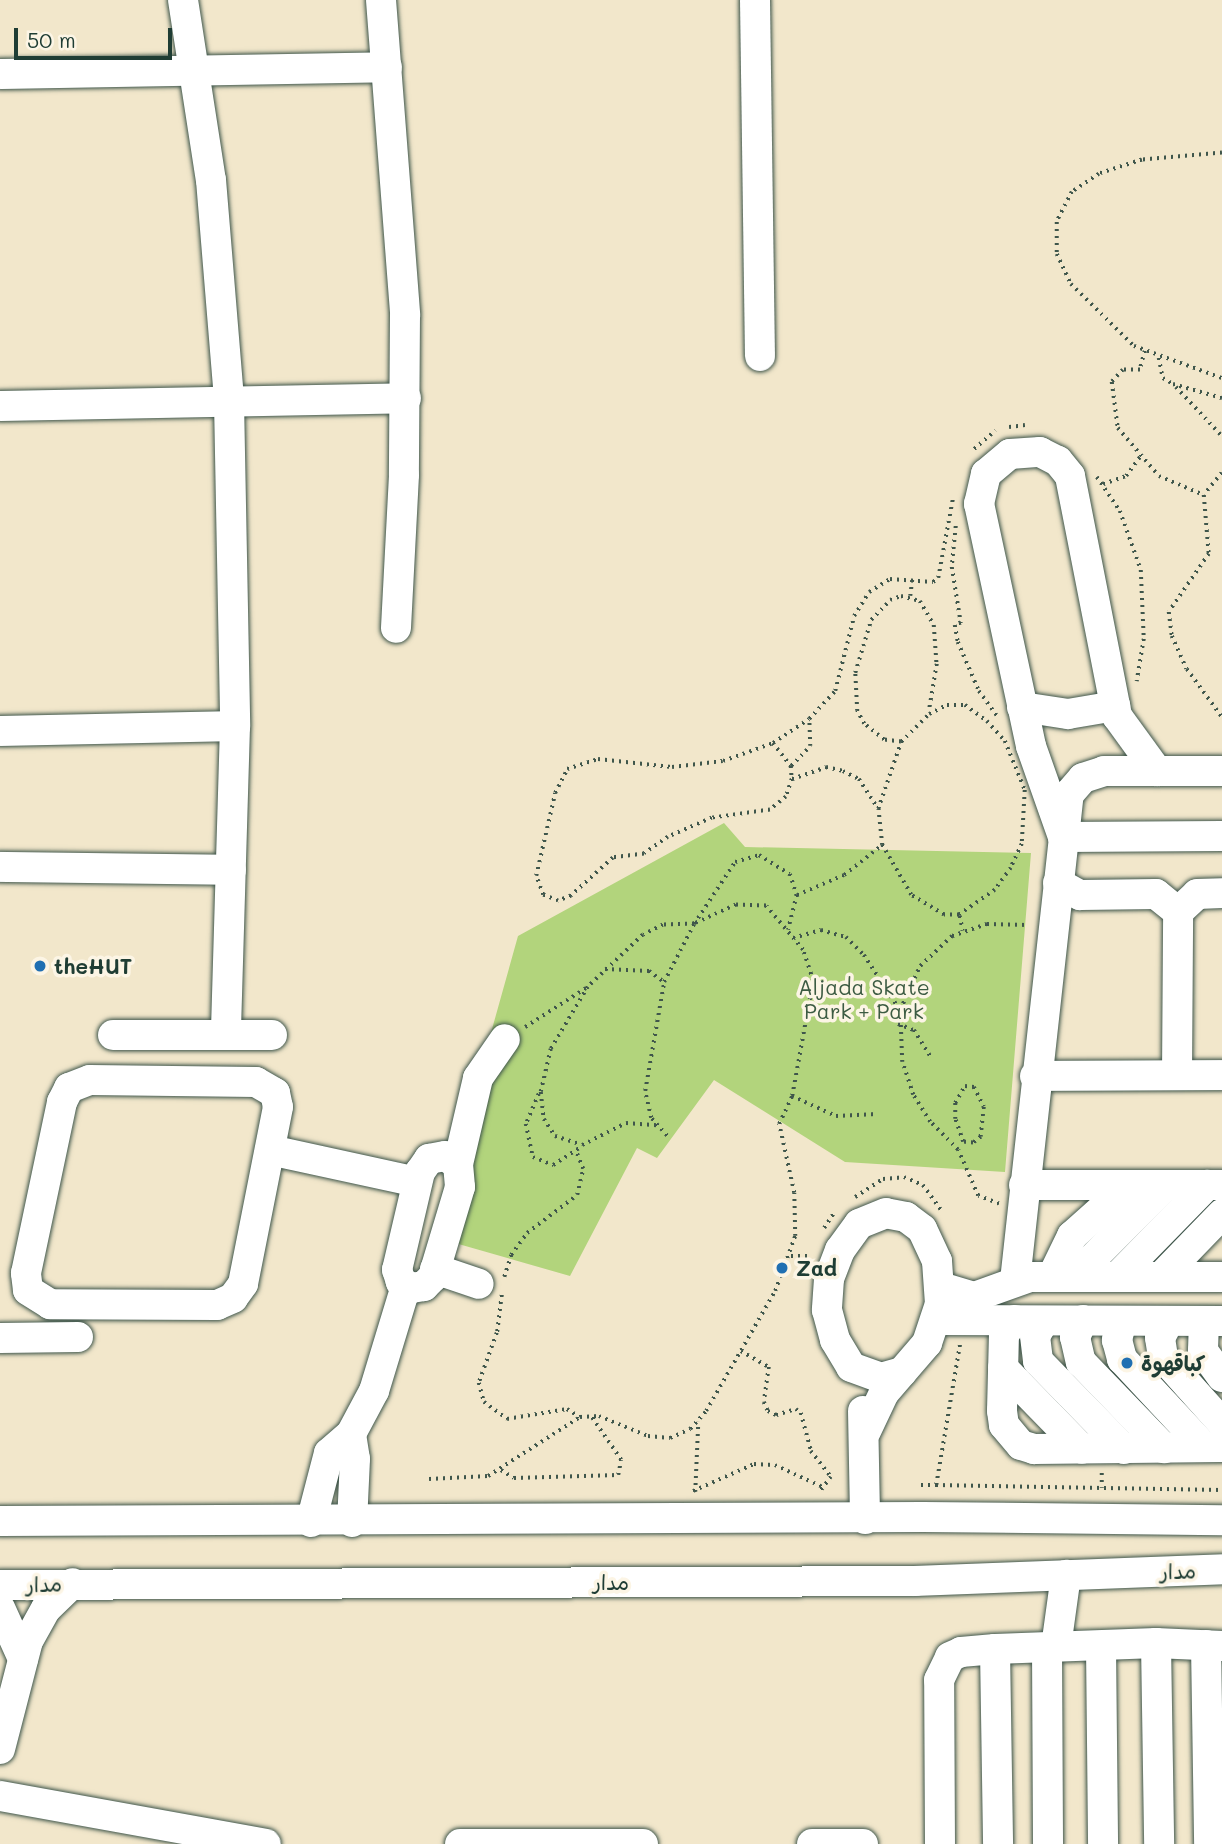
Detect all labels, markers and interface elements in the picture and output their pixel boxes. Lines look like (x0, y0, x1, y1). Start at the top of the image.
scale bar (18, 14, 175, 58)
text: 50 m (27, 26, 76, 53)
place label: theHUT (54, 953, 132, 979)
marker: theHUT (32, 958, 48, 974)
park label: Aljada Skate Park + Park (798, 974, 930, 1024)
place label: Zad (796, 1255, 837, 1281)
marker: Zad (774, 1260, 790, 1276)
place label: كباقهوة (1141, 1350, 1205, 1376)
marker: كباقهوة (1119, 1355, 1135, 1371)
street label: مدار (1159, 1558, 1197, 1584)
street label: مدار (593, 1569, 629, 1595)
street label: مدار (25, 1571, 63, 1597)

